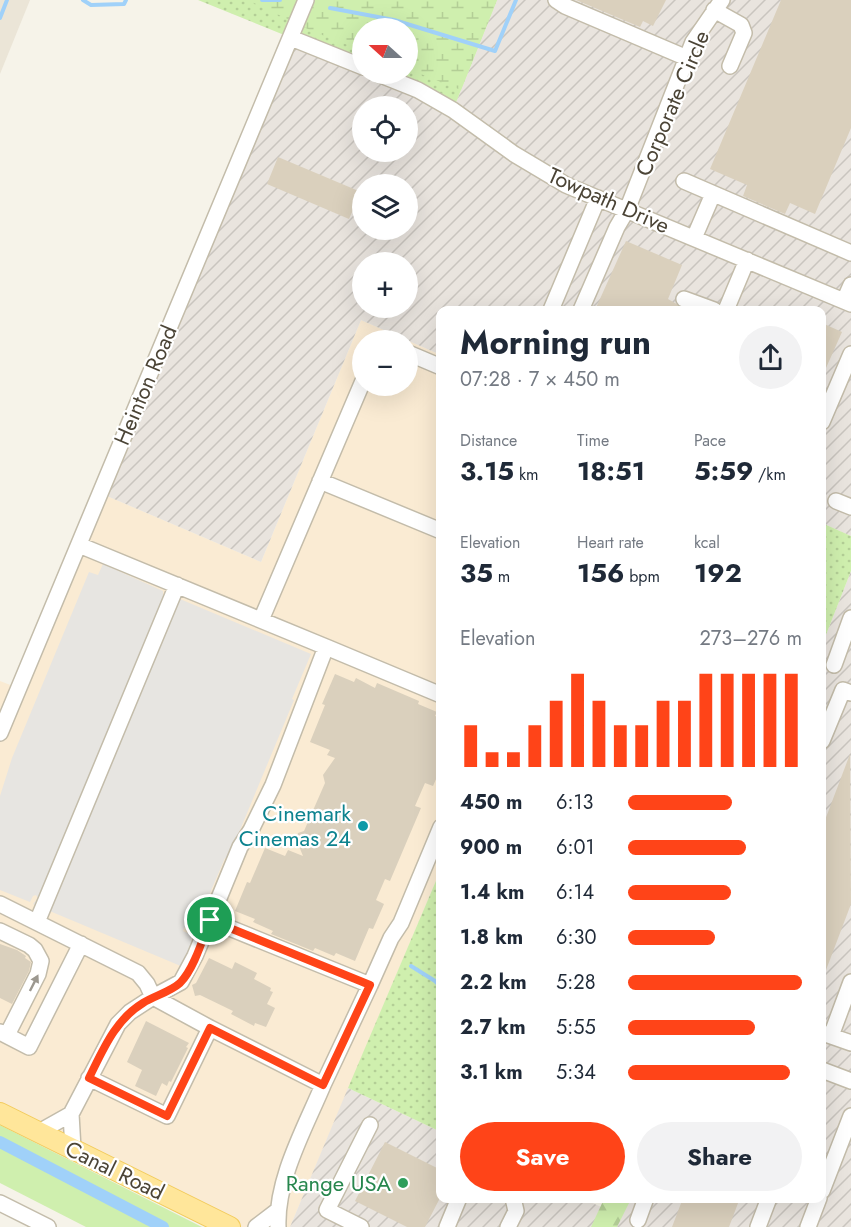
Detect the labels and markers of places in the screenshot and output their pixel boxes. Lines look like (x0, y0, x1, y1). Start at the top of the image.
place label: Cinemark Cinemas 24 (239, 797, 351, 854)
marker: Cinemark Cinemas 24 (356, 819, 370, 833)
pin (184, 894, 235, 945)
place label: Range USA (286, 1167, 391, 1199)
marker: Range USA (396, 1176, 410, 1190)

